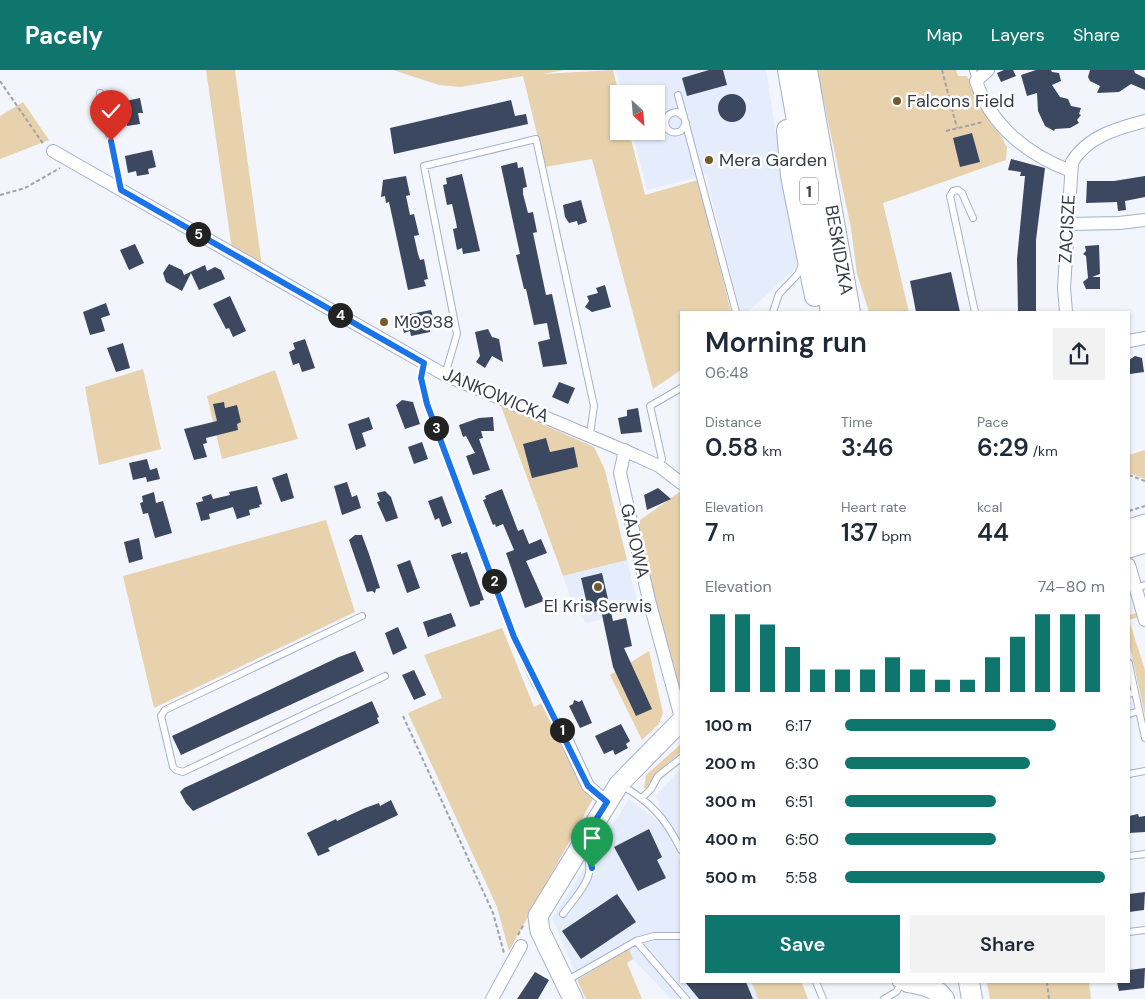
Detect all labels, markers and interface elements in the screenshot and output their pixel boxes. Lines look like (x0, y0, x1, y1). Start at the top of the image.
text: Pacely (25, 20, 103, 51)
text: Map (927, 23, 963, 47)
text: Layers (991, 23, 1045, 47)
text: Share (1073, 23, 1120, 47)
north arrow (610, 85, 665, 140)
map controls (610, 85, 665, 140)
place label: Falcons Field (907, 89, 1014, 113)
pin (90, 90, 132, 141)
marker: Falcons Field (891, 95, 903, 107)
icon: check (97, 97, 125, 125)
place label: Mera Garden (719, 148, 827, 172)
marker: Mera Garden (703, 154, 715, 166)
road number: 1 (800, 178, 818, 204)
street label: ZACISZE (1053, 194, 1081, 264)
street label: BESKIDZKA (819, 203, 859, 297)
pin: 5 (186, 222, 210, 246)
text: 5 (194, 225, 203, 243)
pin: 4 (328, 302, 352, 328)
text: 4 (336, 306, 345, 324)
place label: M0938 (394, 310, 454, 334)
marker: M0938 (378, 316, 390, 328)
text: Morning run (705, 324, 867, 361)
button: share (1053, 328, 1105, 380)
street label: JANKOWICKA (439, 362, 553, 428)
text: 06:48 (705, 362, 749, 383)
text: Distance (705, 413, 762, 431)
text: Time (841, 413, 873, 431)
text: Pace (977, 413, 1008, 431)
pin: 3 (424, 416, 448, 440)
text: 3 (432, 419, 441, 437)
text: 0.58 (705, 431, 758, 464)
text: 3:46 (841, 431, 894, 464)
text: 6:29 (977, 431, 1029, 464)
text: km (758, 442, 782, 460)
text: /km (1029, 442, 1058, 460)
text: Elevation (705, 498, 763, 516)
text: Heart rate (841, 498, 906, 516)
text: kcal (977, 498, 1002, 516)
street label: GAJOWA (615, 501, 655, 581)
text: 7 (705, 516, 718, 549)
text: 137 (841, 516, 878, 549)
text: 44 (977, 516, 1009, 549)
text: m (718, 527, 735, 545)
text: bpm (878, 527, 912, 545)
pin: 2 (482, 568, 506, 594)
text: 2 (490, 572, 499, 590)
text: Elevation (705, 576, 772, 597)
text: 74–80 m (1038, 576, 1105, 597)
marker: El Kris Serwis (592, 581, 604, 593)
place label: El Kris Serwis (544, 594, 652, 618)
text: 100 m (705, 715, 752, 736)
text: 6:17 (785, 715, 812, 736)
pin: 1 (550, 718, 574, 742)
text: 1 (560, 721, 565, 739)
text: 200 m (705, 753, 756, 774)
text: 6:30 (785, 753, 819, 774)
text: 300 m (705, 791, 756, 812)
text: 6:51 (785, 791, 813, 812)
pin (571, 817, 613, 868)
icon: arrive (578, 824, 606, 852)
text: 400 m (705, 829, 757, 850)
text: 6:50 (785, 829, 819, 850)
text: 500 m (705, 867, 756, 888)
text: 5:58 (785, 867, 817, 888)
button: Save (705, 915, 900, 973)
button: Share (910, 915, 1105, 973)

